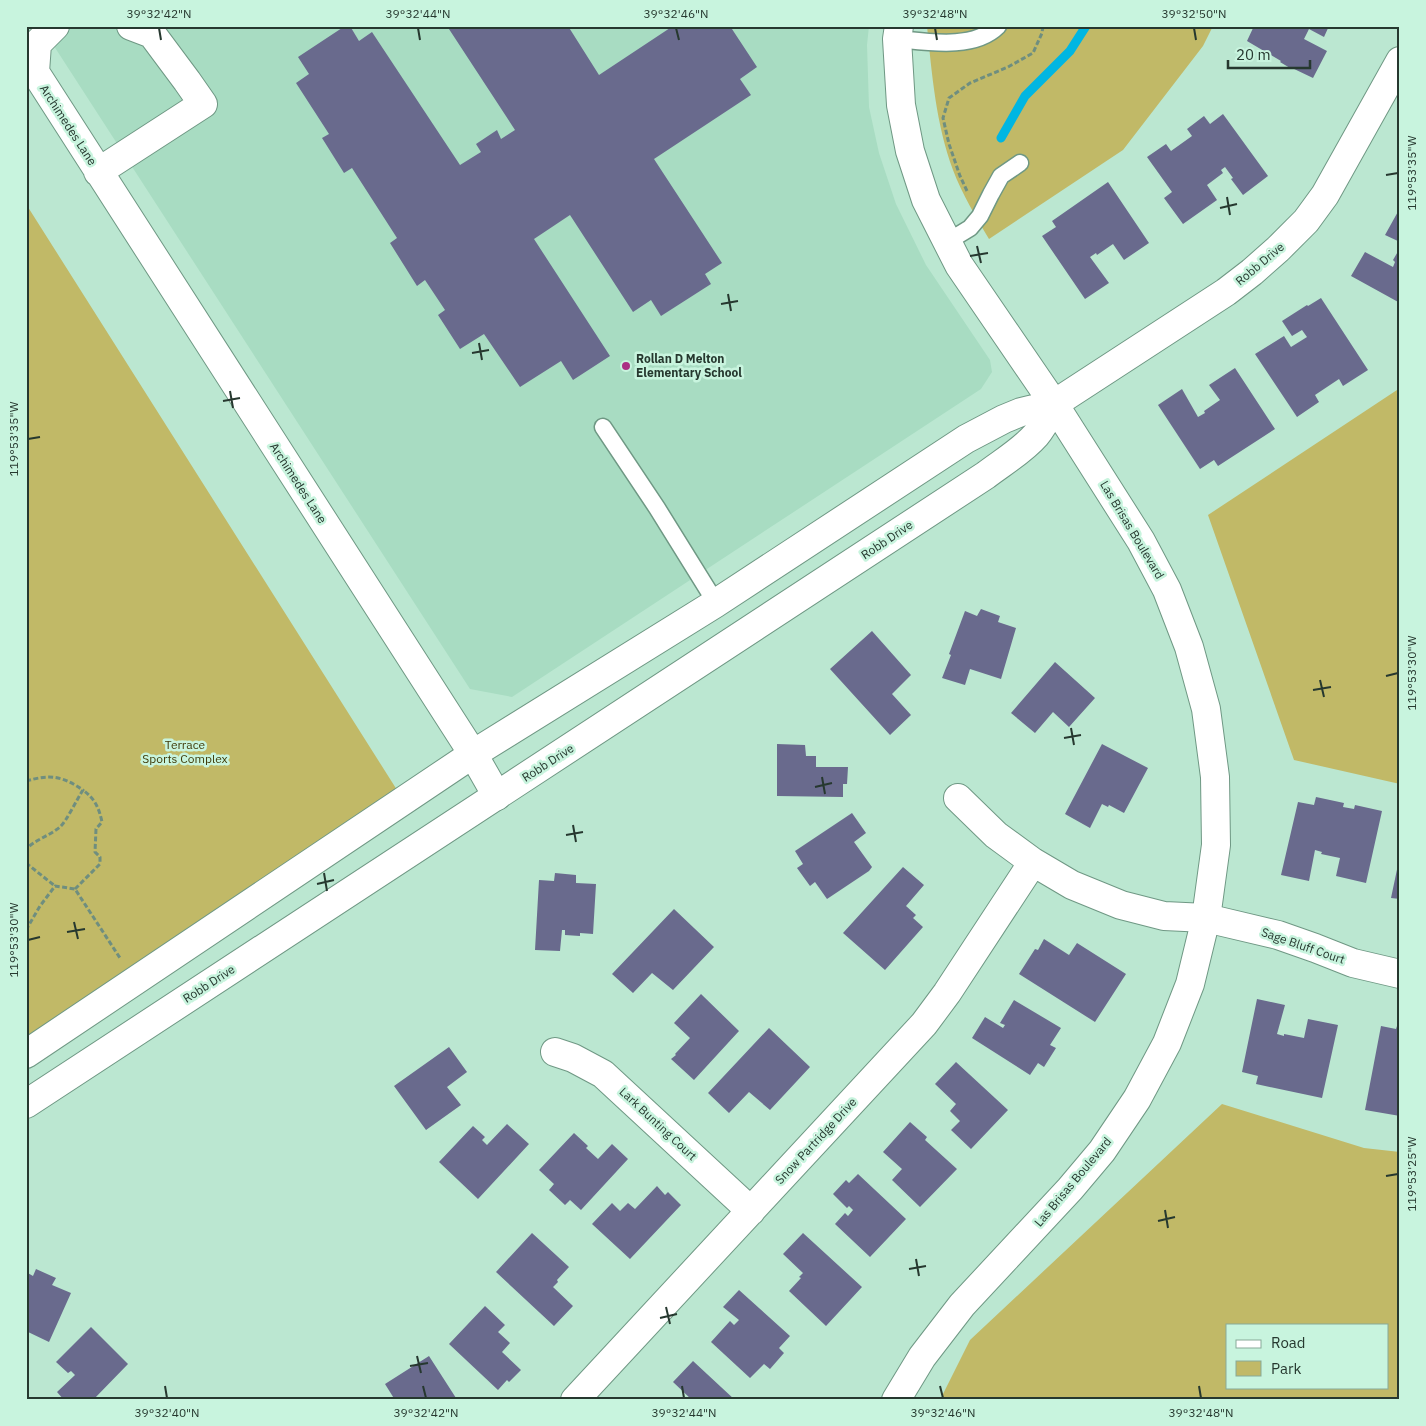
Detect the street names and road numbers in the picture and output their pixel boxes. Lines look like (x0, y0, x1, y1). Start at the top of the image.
street label: Archimedes Lane (37, 82, 100, 168)
street label: Robb Drive (1232, 239, 1287, 288)
street label: Archimedes Lane (267, 440, 330, 526)
street label: Las Brisas Boulevard (1097, 478, 1168, 582)
street label: Robb Drive (858, 517, 916, 562)
street label: Robb Drive (519, 740, 577, 785)
street label: Sage Bluff Court (1259, 924, 1347, 967)
street label: Robb Drive (180, 961, 238, 1006)
street label: Lark Bunting Court (617, 1084, 700, 1163)
street label: Snow Partridge Drive (772, 1094, 860, 1187)
street label: Las Brisas Boulevard (1031, 1134, 1114, 1229)

